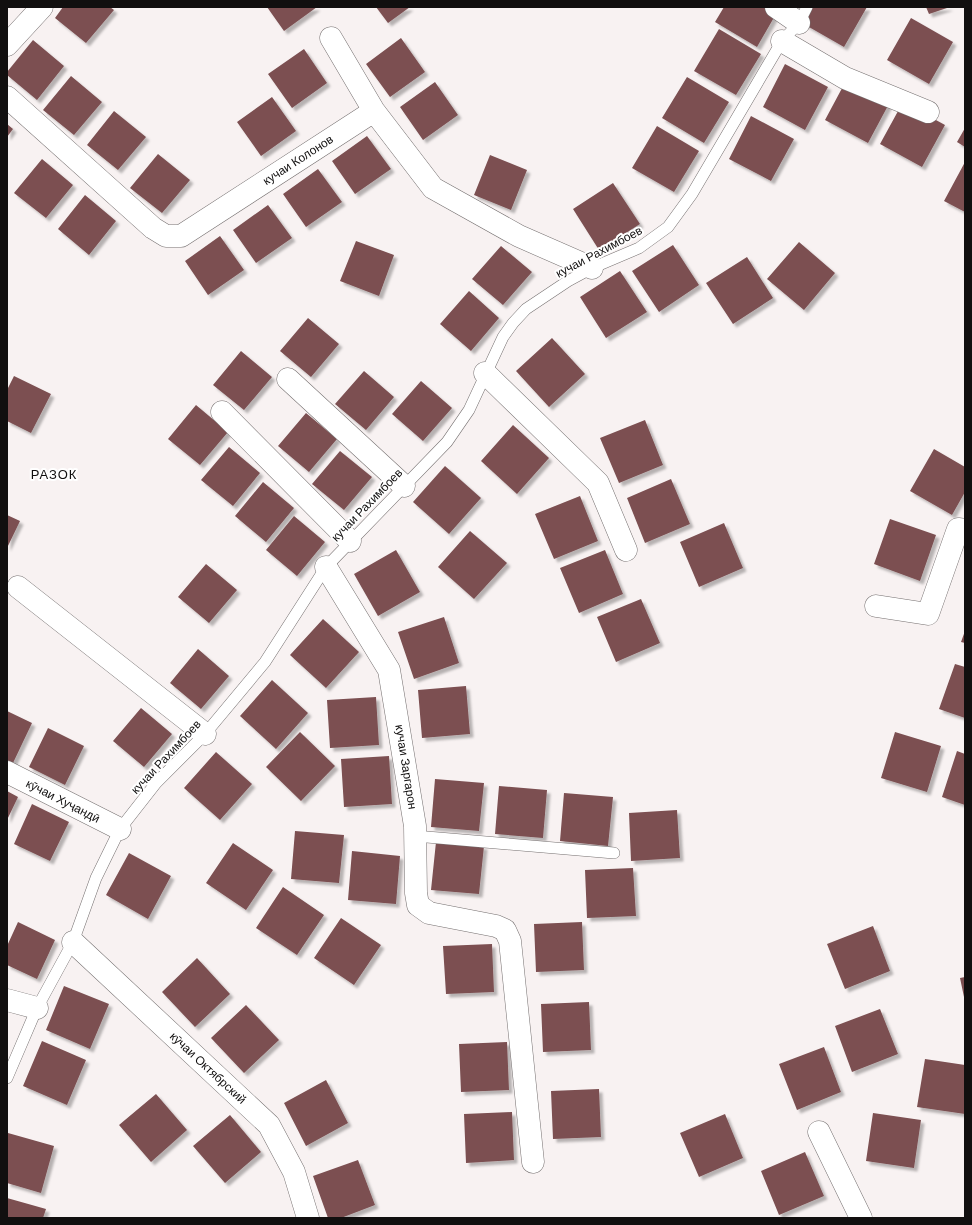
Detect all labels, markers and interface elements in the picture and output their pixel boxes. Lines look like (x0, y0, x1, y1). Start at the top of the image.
street label: кучаи Колонов (260, 131, 336, 189)
street label: кучаи Рахимбоев (553, 222, 645, 282)
street label: кучаи Рахимбоев (328, 465, 406, 545)
district label: РАЗОК (31, 466, 77, 483)
street label: кучаи Рахимбоев (127, 716, 205, 798)
street label: кучаи Заргарон (391, 723, 421, 811)
street label: кӯчаи Хуҷандӣ (23, 775, 103, 827)
street label: кӯчаи Октябрский (166, 1028, 250, 1108)

